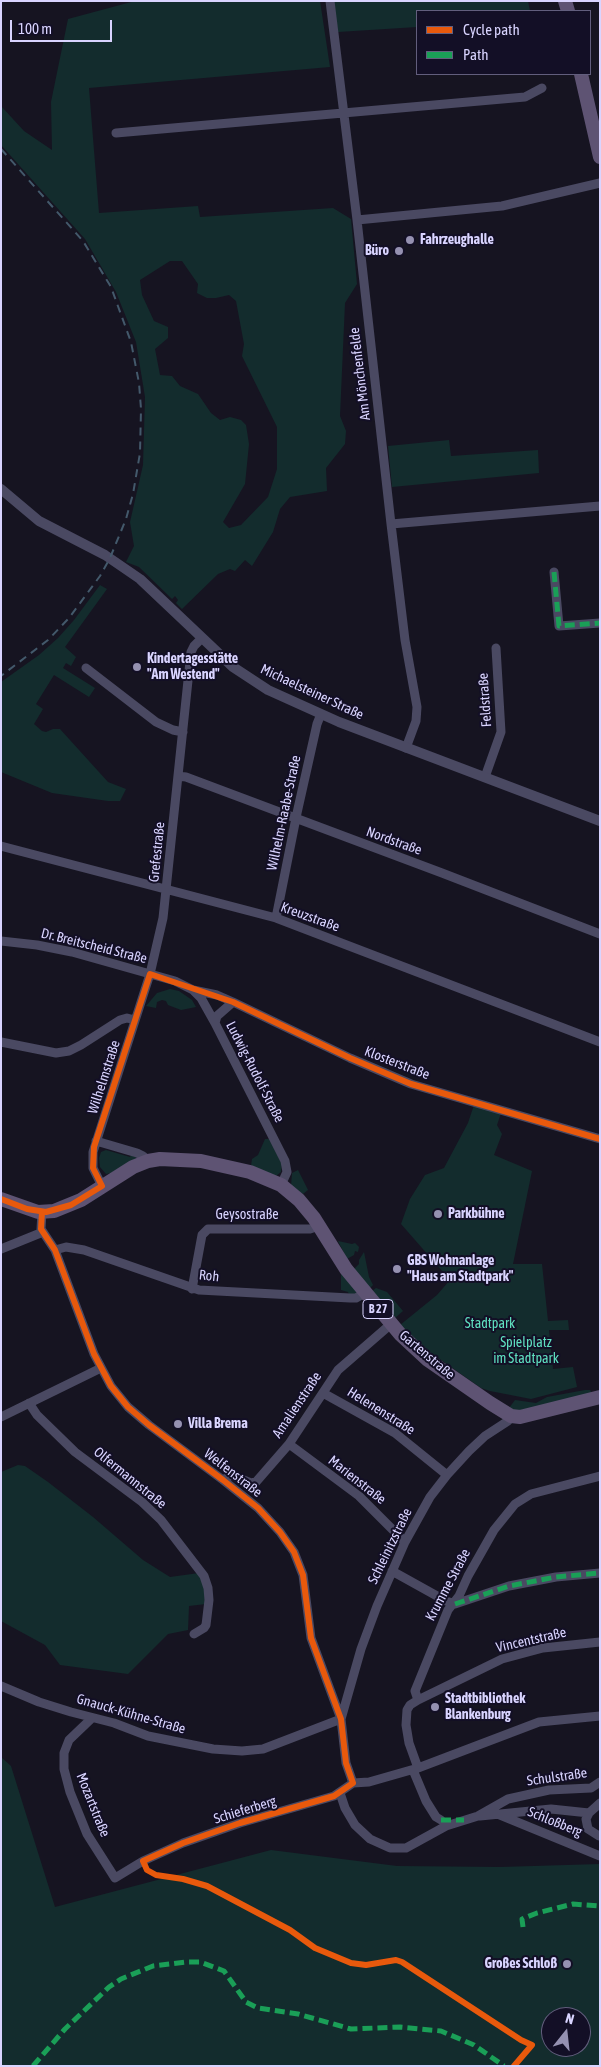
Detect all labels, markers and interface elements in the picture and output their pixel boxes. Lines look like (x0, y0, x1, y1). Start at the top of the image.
scale bar (12, 10, 115, 42)
legend (416, 10, 591, 75)
text: 100 m (18, 20, 52, 37)
text: Cycle path (463, 21, 520, 38)
text: Path (463, 46, 489, 63)
place label: Fahrzeughalle (420, 232, 494, 248)
marker: Fahrzeughalle (404, 234, 416, 246)
place label: Büro (365, 243, 389, 259)
marker: Büro (393, 245, 405, 257)
street label: Am Mönchenfelde (346, 327, 374, 421)
place label: Kindertagesstätte "Am Westend" (147, 651, 238, 684)
marker: Kindertagesstätte "Am Westend" (131, 661, 143, 673)
street label: Michaelsteiner Straße (258, 661, 366, 723)
street label: Feldstraße (475, 672, 495, 728)
street label: Wilhelm-Raabe-Straße (264, 754, 304, 872)
street label: Grefestraße (145, 821, 169, 883)
street label: Nordstraße (364, 823, 424, 859)
street label: Kreuzstraße (278, 899, 342, 935)
street label: Dr. Breitscheid Straße (39, 925, 149, 967)
street label: Ludwig-Rudolf-Straße (222, 1019, 288, 1125)
street label: Wilhelmstraße (84, 1038, 124, 1116)
street label: Klosterstraße (362, 1043, 432, 1083)
place label: Parkbühne (448, 1206, 505, 1222)
street label: Geysostraße (215, 1207, 279, 1223)
marker: Parkbühne (432, 1208, 444, 1220)
place label: GBS Wohnanlage "Haus am Stadtpark" (407, 1253, 513, 1285)
marker: GBS Wohnanlage "Haus am Stadtpark" (391, 1263, 403, 1275)
street label: Roh (198, 1267, 220, 1285)
road number: B 27 (363, 1300, 393, 1318)
park label: Stadtpark (465, 1316, 515, 1332)
street label: Gartenstraße (396, 1327, 458, 1383)
park label: Spielplatz im Stadtpark (493, 1335, 559, 1368)
street label: Amalienstraße (269, 1369, 325, 1441)
street label: Helenenstraße (344, 1384, 418, 1438)
place label: Villa Brema (188, 1416, 248, 1432)
marker: Villa Brema (172, 1418, 184, 1430)
street label: Olfermannstraße (90, 1444, 170, 1512)
street label: Welfenstraße (201, 1445, 265, 1501)
street label: Marienstraße (325, 1452, 389, 1508)
street label: Schleinitzstraße (364, 1505, 416, 1587)
street label: Krumme Straße (422, 1546, 474, 1624)
street label: Vincentstraße (494, 1624, 568, 1656)
street label: Gnauck-Kühne-Straße (75, 1690, 187, 1738)
place label: Stadtbibliothek Blankenburg (445, 1691, 525, 1724)
marker: Stadtbibliothek Blankenburg (429, 1701, 441, 1713)
street label: Schulstraße (526, 1764, 588, 1790)
street label: Mozartstraße (73, 1770, 113, 1840)
street label: Schieferberg (212, 1793, 278, 1827)
street label: Schloßberg (525, 1803, 585, 1841)
place label: Großes Schloß (484, 1956, 557, 1972)
marker: Großes Schloß (561, 1958, 573, 1970)
north arrow (541, 2007, 591, 2057)
text: N (564, 2010, 576, 2027)

